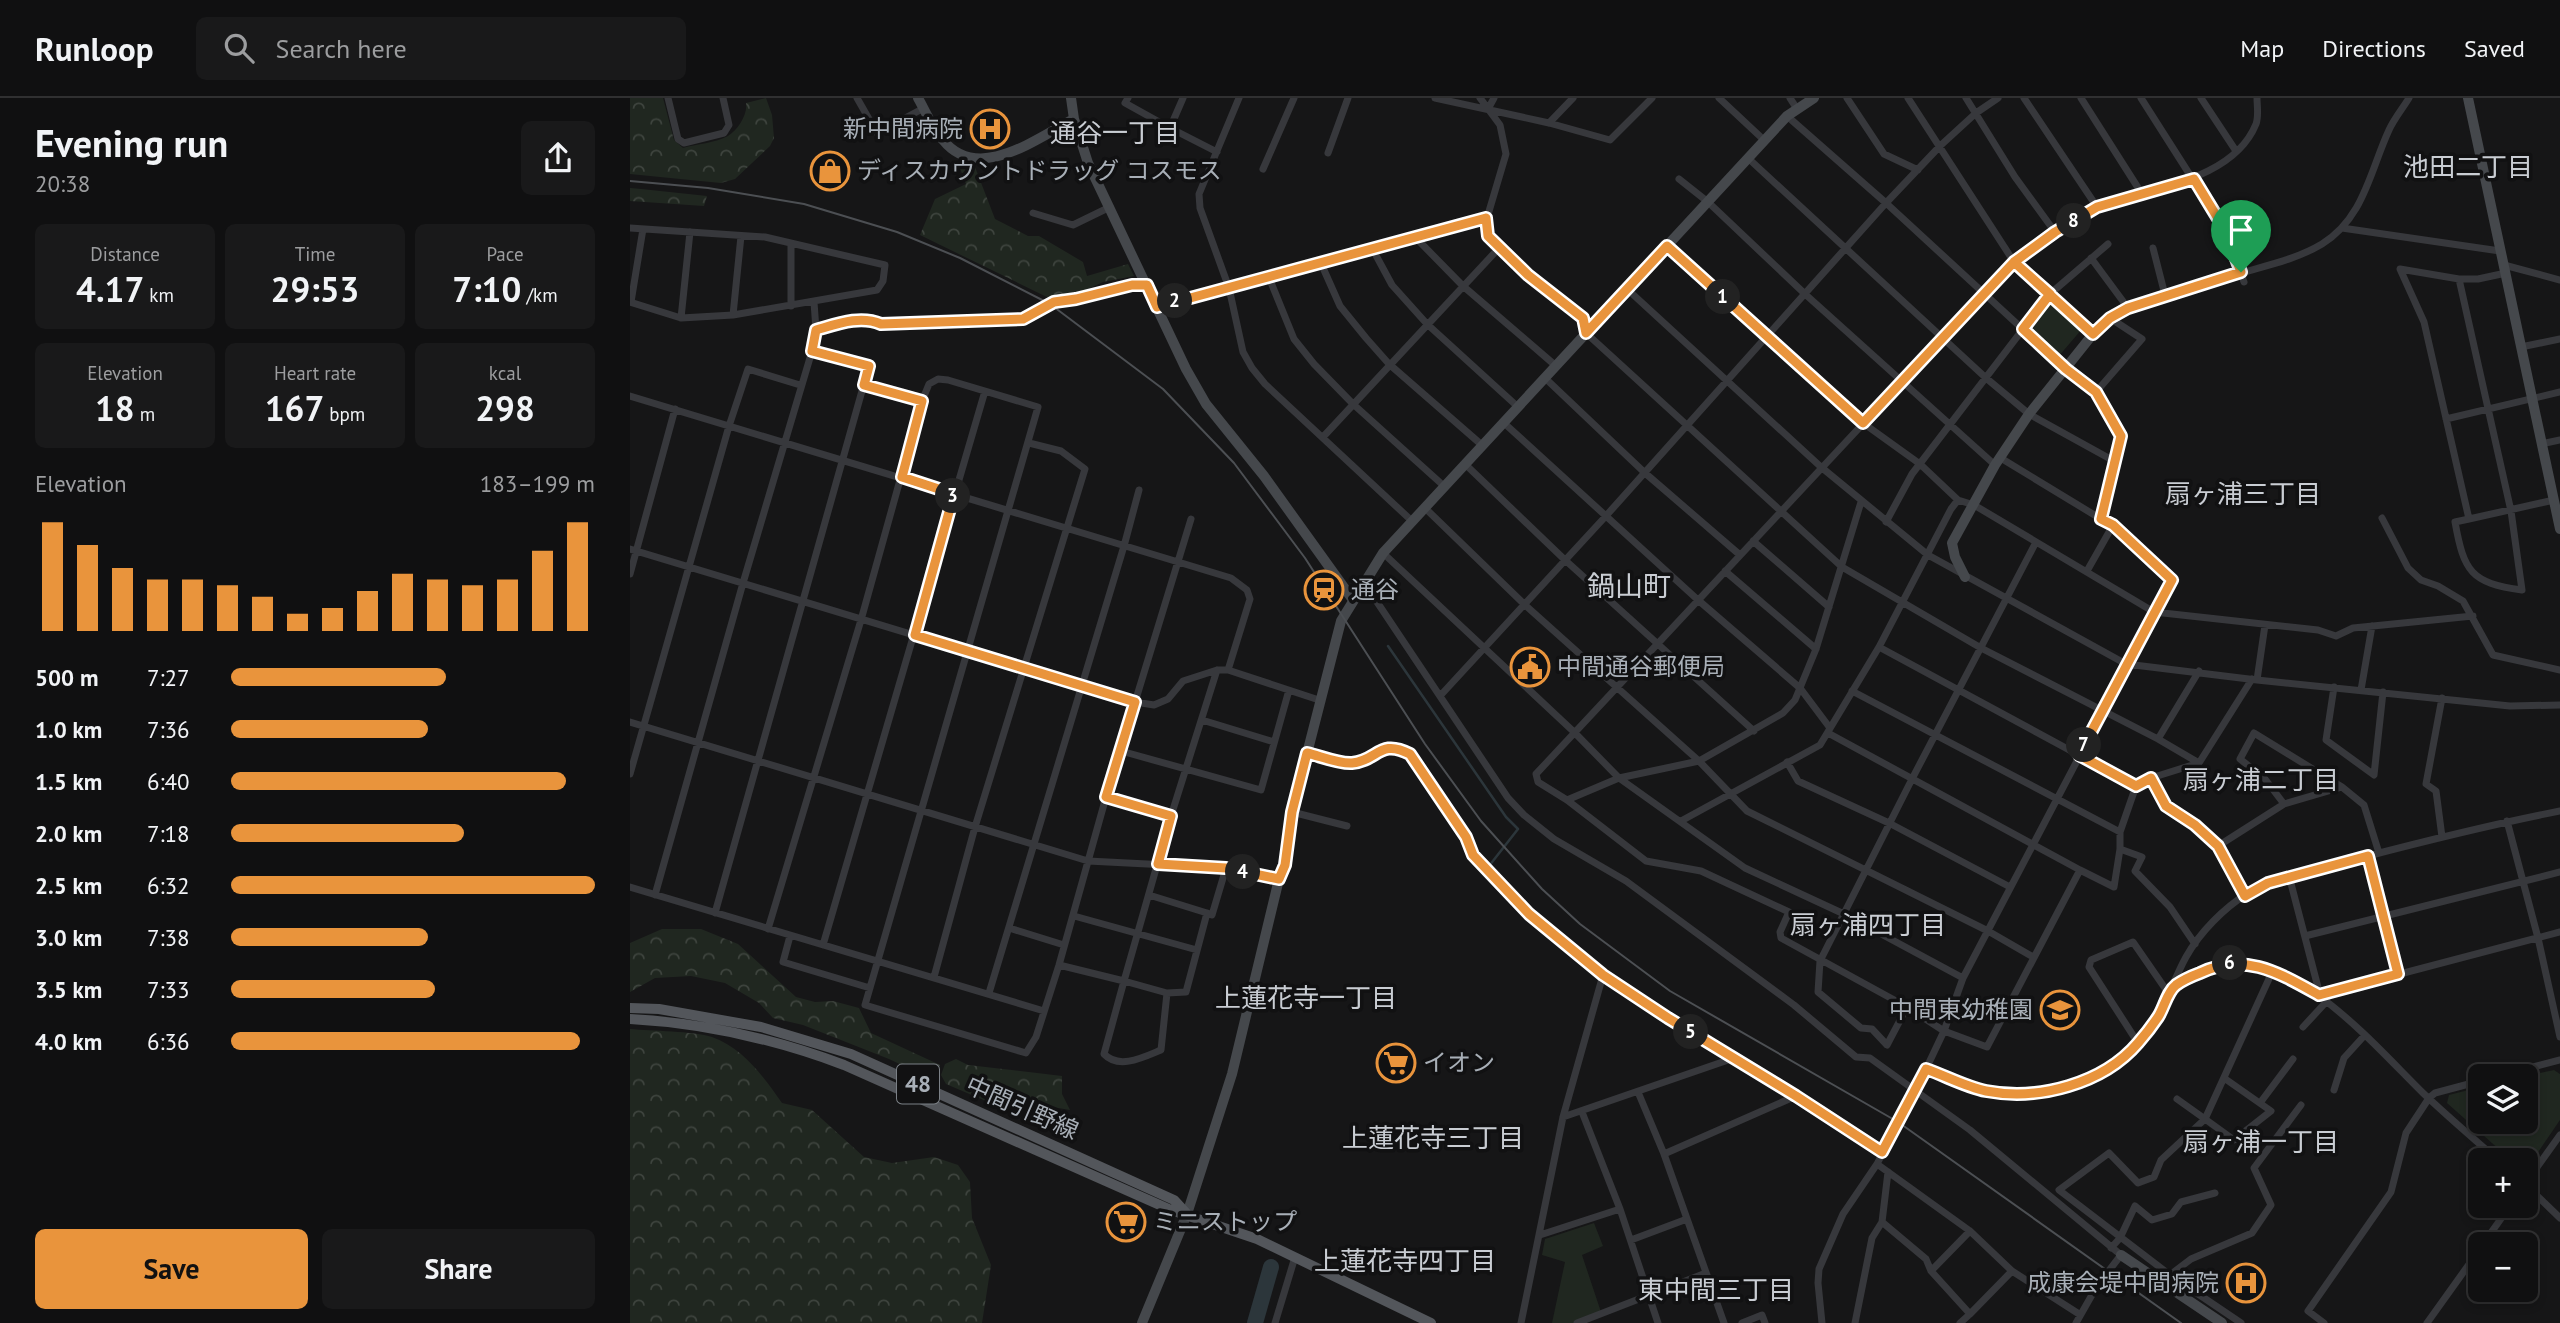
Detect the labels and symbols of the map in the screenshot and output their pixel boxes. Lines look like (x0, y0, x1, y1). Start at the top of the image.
hospital icon: 新中間病院 (969, 108, 1011, 150)
place label: 新中間病院 (843, 113, 963, 144)
district label: 通谷一丁目 (1050, 116, 1180, 149)
shop icon: ディスカウントドラッグ コスモス (809, 150, 851, 192)
district label: 池田二丁目 (2403, 150, 2533, 183)
place label: ディスカウントドラッグ コスモス (857, 155, 1222, 186)
pin (2211, 200, 2271, 272)
pin: 8 (2056, 204, 2092, 238)
pin: 1 (1706, 280, 1740, 314)
pin: 2 (1158, 284, 1192, 318)
district label: 扇ヶ浦三丁目 (2165, 477, 2321, 510)
pin: 3 (936, 478, 970, 514)
district label: 鍋山町 (1587, 567, 1671, 604)
station icon: 通谷 (1303, 569, 1345, 611)
place label: 通谷 (1351, 574, 1399, 605)
public building icon: 中間通谷郵便局 (1509, 646, 1551, 688)
place label: 中間通谷郵便局 (1557, 651, 1725, 682)
pin: 7 (2066, 728, 2102, 762)
district label: 扇ヶ浦二丁目 (2183, 763, 2339, 796)
pin: 4 (1226, 854, 1260, 890)
district label: 扇ヶ浦四丁目 (1790, 908, 1946, 941)
pin: 6 (2212, 946, 2248, 980)
district label: 上蓮花寺一丁目 (1215, 981, 1397, 1014)
school or university icon: 中間東幼稚園 (2039, 989, 2081, 1031)
place label: 中間東幼稚園 (1889, 994, 2033, 1025)
pin: 5 (1674, 1014, 1708, 1049)
supermarket icon: イオン (1375, 1042, 1417, 1084)
place label: イオン (1423, 1047, 1495, 1078)
road number: 48 (897, 1065, 939, 1104)
street label: 中間引野線 (961, 1069, 1083, 1146)
district label: 上蓮花寺三丁目 (1342, 1121, 1524, 1154)
district label: 扇ヶ浦一丁目 (2183, 1125, 2339, 1158)
supermarket icon: ミニストップ (1105, 1201, 1147, 1243)
place label: ミニストップ (1153, 1206, 1297, 1237)
district label: 上蓮花寺四丁目 (1314, 1244, 1496, 1277)
hospital icon: 成康会堤中間病院 (2225, 1262, 2267, 1304)
place label: 成康会堤中間病院 (2027, 1267, 2219, 1298)
district label: 東中間三丁目 (1638, 1273, 1794, 1306)

